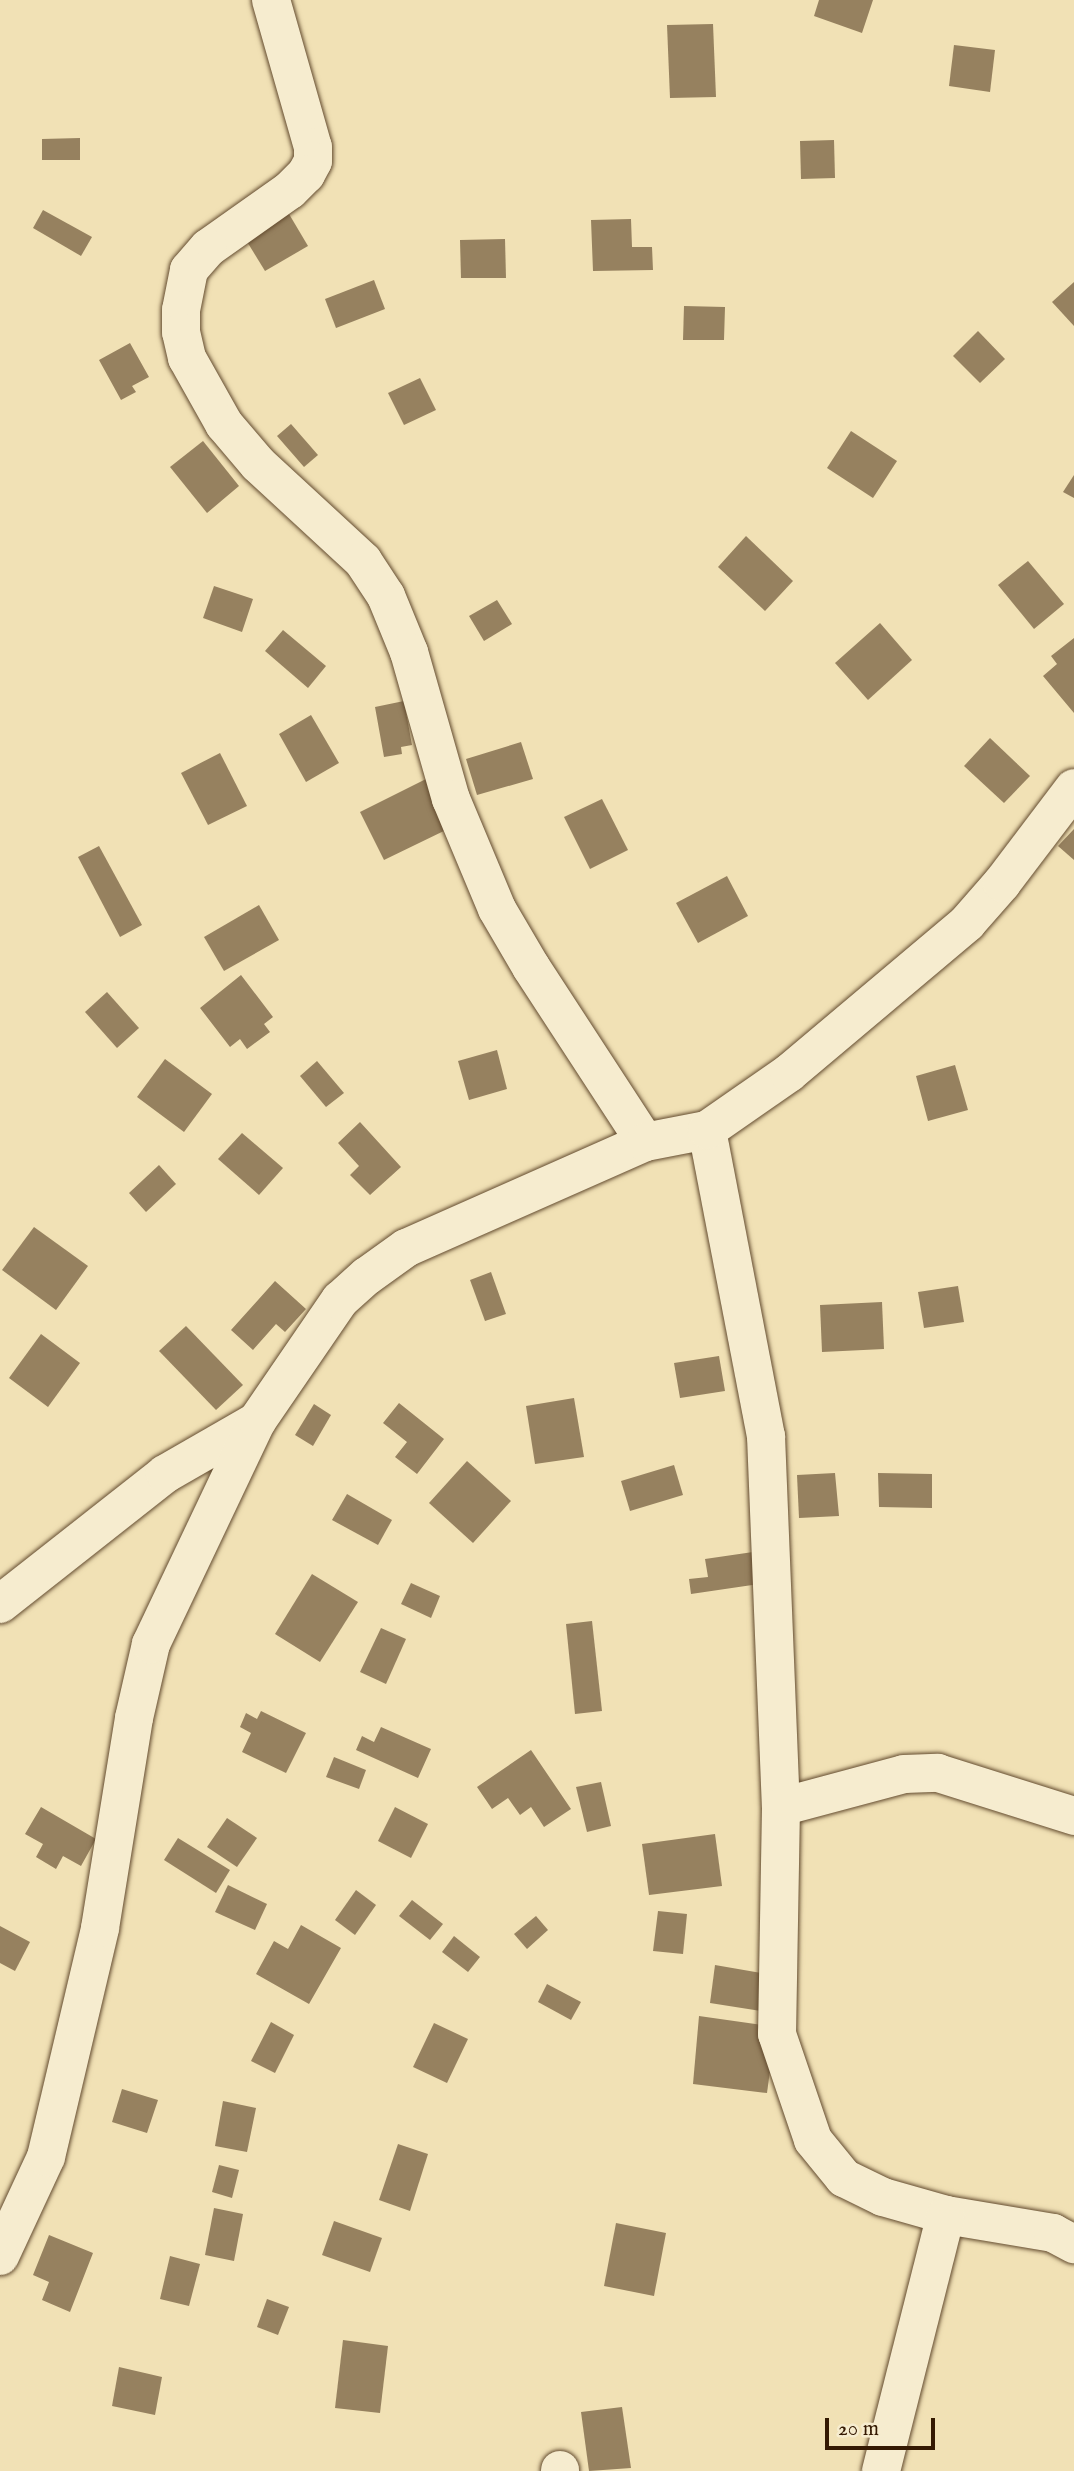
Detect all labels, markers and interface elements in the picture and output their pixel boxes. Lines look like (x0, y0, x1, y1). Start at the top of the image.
scale bar (829, 2404, 939, 2448)
text: 20 m (838, 2416, 879, 2443)

